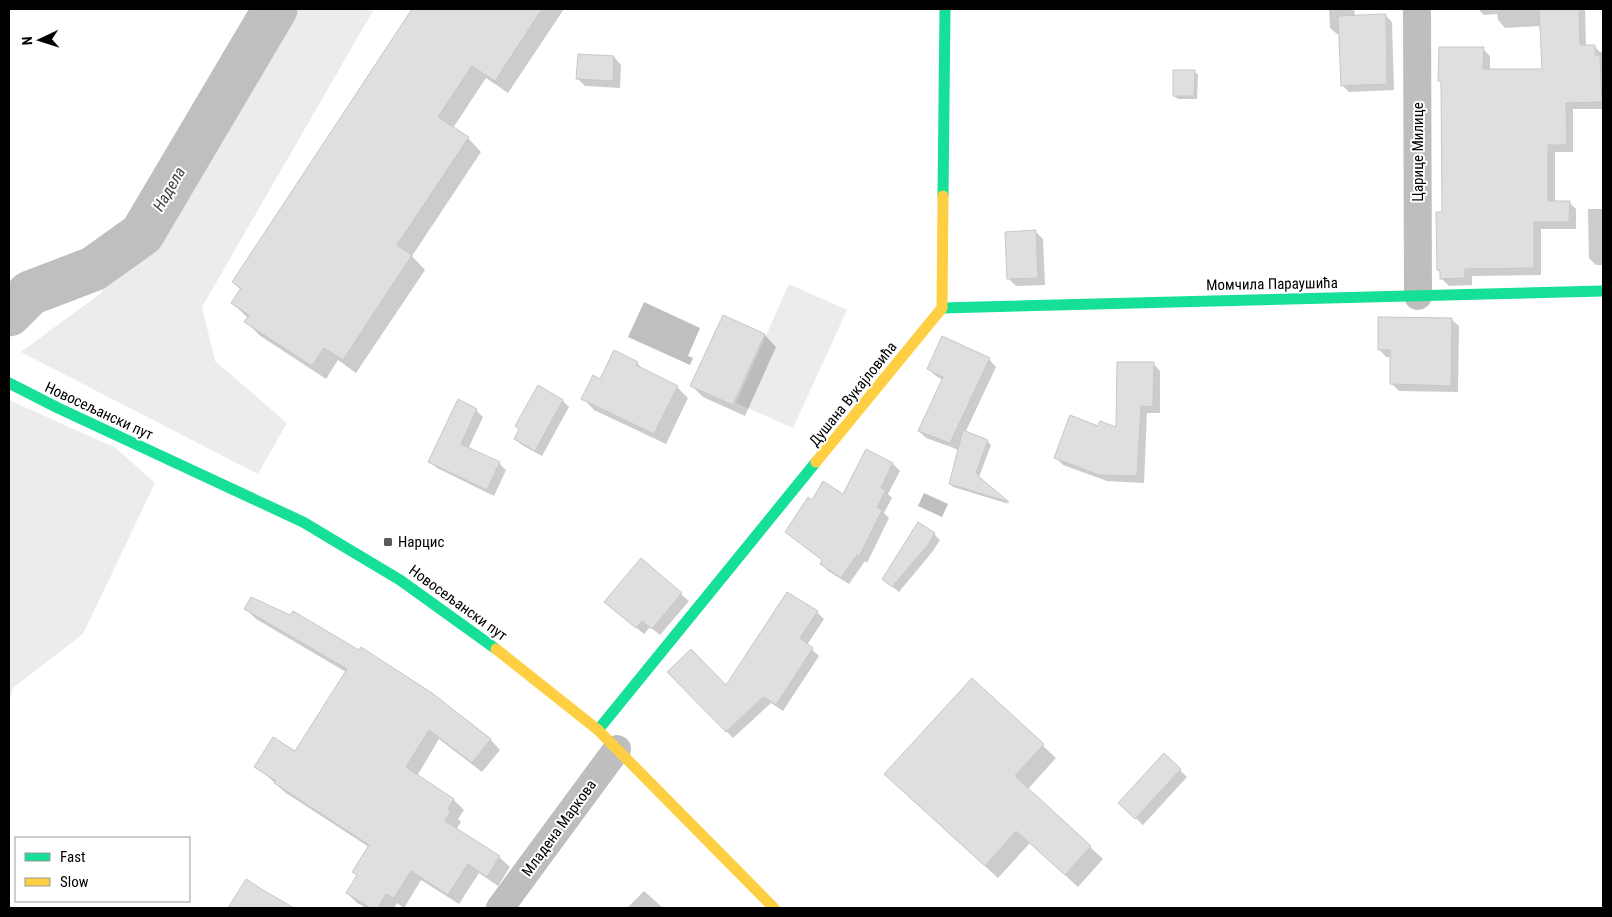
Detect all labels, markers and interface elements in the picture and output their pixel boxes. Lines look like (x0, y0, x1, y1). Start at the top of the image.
north arrow (15, 15, 65, 65)
text: N (19, 36, 35, 46)
street label: Царице Милице (1409, 102, 1427, 202)
water label: Надела (149, 163, 189, 215)
street label: Момчила Параушића (1206, 274, 1338, 294)
street label: Душана Вукајловића (805, 338, 901, 450)
street label: Новосељански пут (42, 378, 156, 444)
place label: Нарцис (398, 533, 444, 551)
marker: Нарцис (382, 536, 394, 548)
street label: Новосељански пут (405, 561, 511, 645)
street label: Младена Маркова (518, 776, 600, 880)
legend (15, 837, 190, 902)
text: Fast (60, 848, 85, 866)
text: Slow (60, 873, 89, 891)

